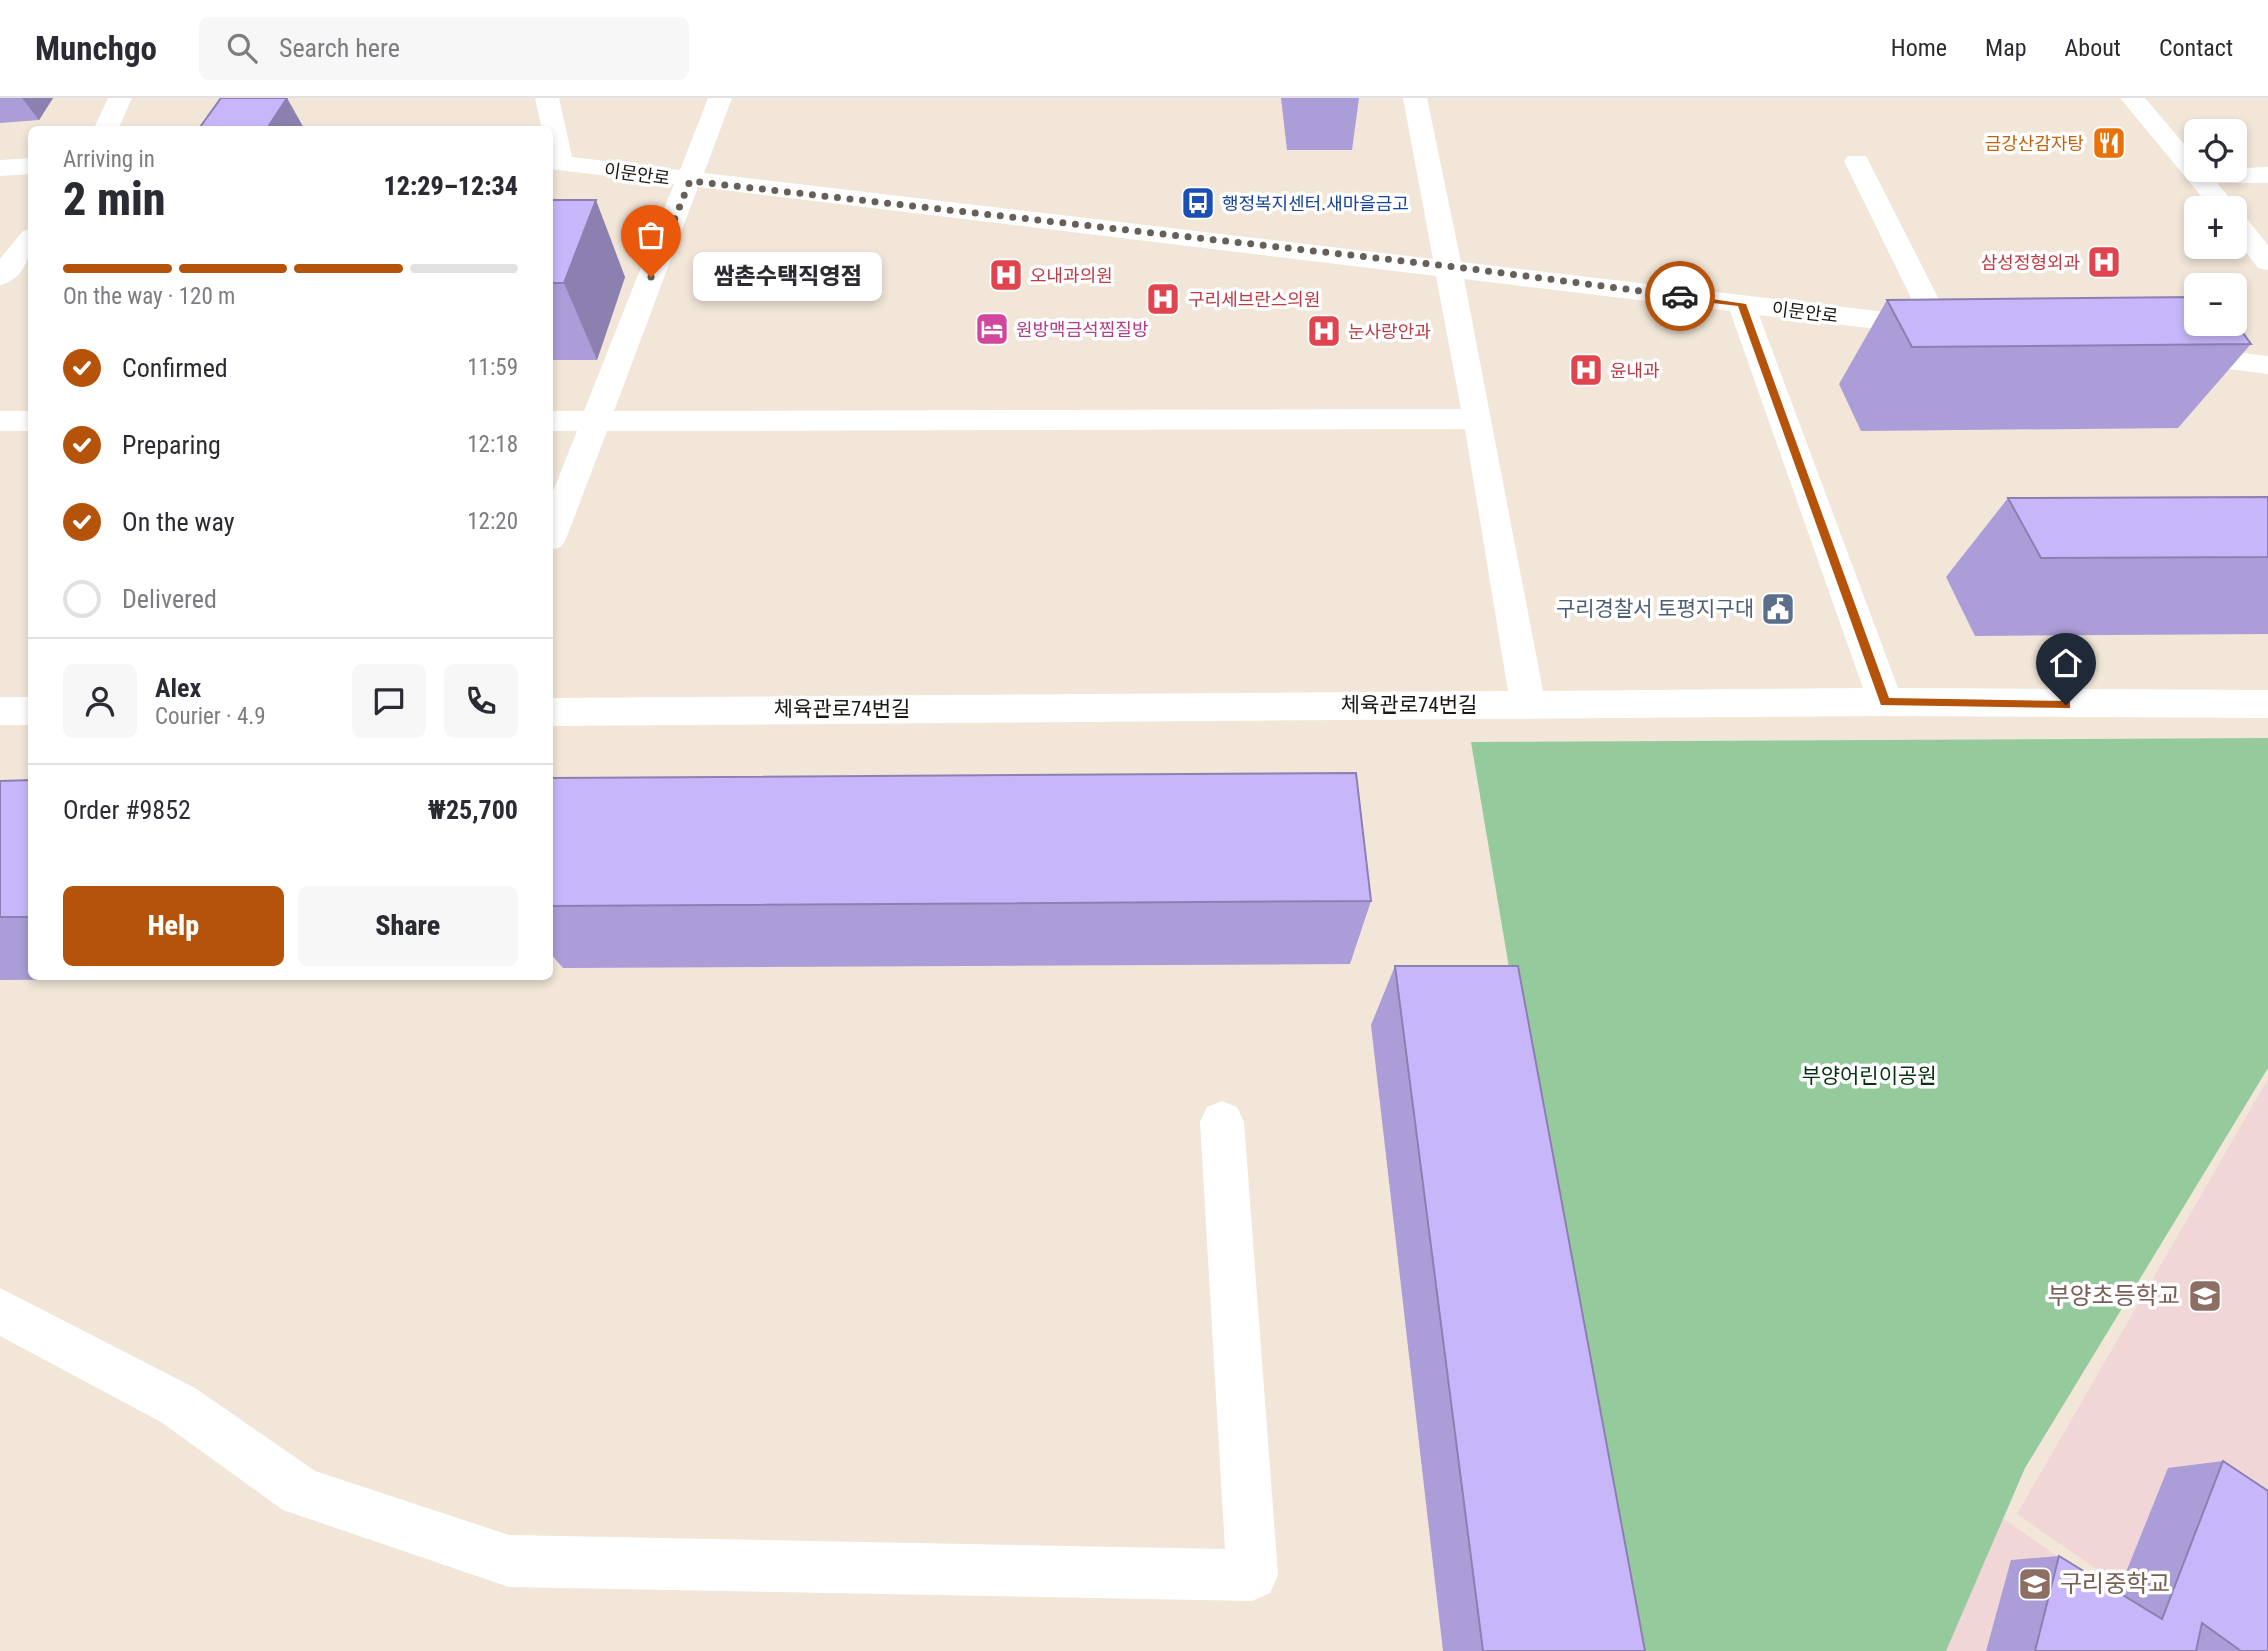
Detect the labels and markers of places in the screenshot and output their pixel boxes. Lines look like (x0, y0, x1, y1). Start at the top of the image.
restaurant icon: 금강산감자탕 (2090, 124, 2128, 162)
place label: 금강산감자탕 (1985, 133, 2084, 154)
bus stop icon: 행정복지센터.새마을금고 (1179, 184, 1217, 222)
place label: 행정복지센터.새마을금고 (1222, 193, 1409, 214)
pin (621, 205, 681, 277)
hospital icon: 삼성정형외과 (2085, 243, 2123, 281)
callout: 쌈촌수택직영점 (693, 252, 882, 302)
place label: 삼성정형외과 (1981, 252, 2080, 273)
hospital icon: 오내과의원 (987, 256, 1025, 294)
place label: 오내과의원 (1030, 265, 1113, 286)
hospital icon: 구리세브란스의원 (1144, 280, 1182, 318)
place label: 구리세브란스의원 (1188, 289, 1320, 310)
hotel icon: 원방맥금석찜질방 (973, 310, 1011, 348)
hospital icon: 눈사랑안과 (1305, 312, 1343, 350)
place label: 원방맥금석찜질방 (1016, 319, 1148, 340)
place label: 눈사랑안과 (1348, 321, 1431, 342)
hospital icon: 윤내과 (1567, 351, 1605, 389)
place label: 윤내과 (1610, 360, 1660, 381)
public building icon: 구리경찰서 토평지구대 (1759, 590, 1797, 628)
place label: 구리경찰서 토평지구대 (1556, 597, 1754, 621)
pin (2036, 633, 2096, 705)
school or university icon: 부양초등학교 (2186, 1277, 2224, 1315)
place label: 부양초등학교 (2048, 1282, 2180, 1310)
school or university icon: 구리중학교 (2016, 1565, 2054, 1603)
place label: 구리중학교 (2060, 1570, 2170, 1598)

